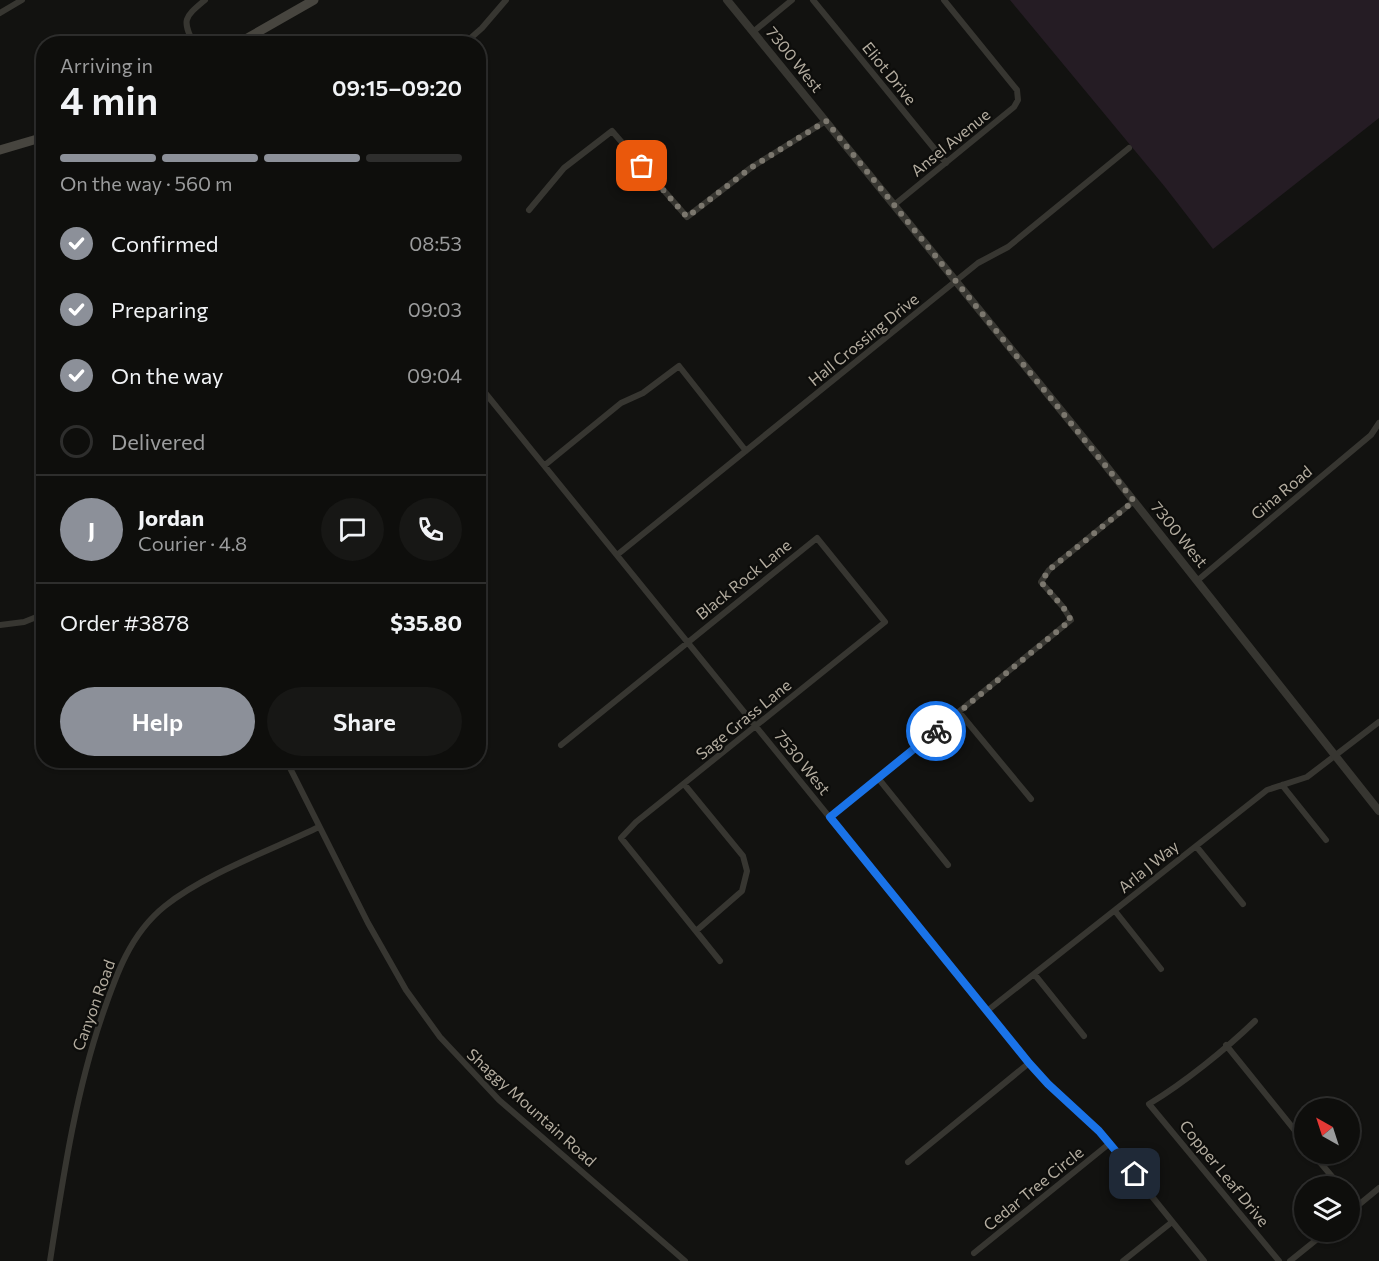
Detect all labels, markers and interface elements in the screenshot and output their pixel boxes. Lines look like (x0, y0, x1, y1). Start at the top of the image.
street label: 7300 West (763, 22, 827, 96)
street label: Eliot Drive (859, 38, 921, 108)
text: Arriving in (60, 53, 153, 77)
text: 09:15–09:20 (332, 74, 462, 101)
text: 4 min (60, 75, 158, 123)
street label: Ansel Avenue (907, 104, 993, 180)
pin (616, 140, 667, 191)
icon: bag (625, 149, 658, 182)
text: On the way · 560 m (60, 171, 232, 195)
icon: check (60, 227, 93, 260)
text: Confirmed (111, 230, 218, 257)
text: 08:53 (409, 231, 462, 255)
street label: Hall Crossing Drive (804, 289, 922, 389)
icon: check (60, 293, 93, 326)
text: Preparing (111, 296, 208, 323)
text: 09:03 (408, 297, 462, 321)
icon: check (60, 359, 93, 392)
text: On the way (111, 362, 223, 389)
text: 09:04 (407, 363, 462, 387)
text: Delivered (111, 428, 205, 455)
street label: Gina Road (1247, 461, 1315, 523)
street label: 7300 West (1148, 497, 1212, 571)
button: chat (321, 498, 384, 561)
button: phone (399, 498, 462, 561)
text: Jordan (138, 504, 204, 531)
text: J (88, 516, 95, 543)
text: Courier · 4.8 (138, 531, 247, 555)
street label: Black Rock Lane (692, 535, 794, 623)
text: Order #3878 (60, 609, 189, 636)
text: $35.80 (390, 609, 462, 636)
street label: Sage Grass Lane (692, 675, 794, 763)
button: Help (60, 687, 255, 756)
button: Share (267, 687, 462, 756)
courier (906, 701, 966, 761)
icon: bike (920, 715, 953, 748)
street label: 7530 West (771, 726, 835, 798)
street label: Arla J Way (1114, 836, 1182, 896)
street label: Canyon Road (68, 957, 118, 1053)
street label: Shaggy Mountain Road (464, 1044, 600, 1170)
north arrow (1294, 1098, 1360, 1164)
map controls (1294, 1098, 1360, 1242)
street label: Copper Leaf Drive (1176, 1116, 1274, 1230)
street label: Cedar Tree Circle (979, 1142, 1087, 1234)
pin (1109, 1148, 1160, 1199)
icon: home (1118, 1157, 1151, 1190)
button: layers (1294, 1176, 1360, 1242)

